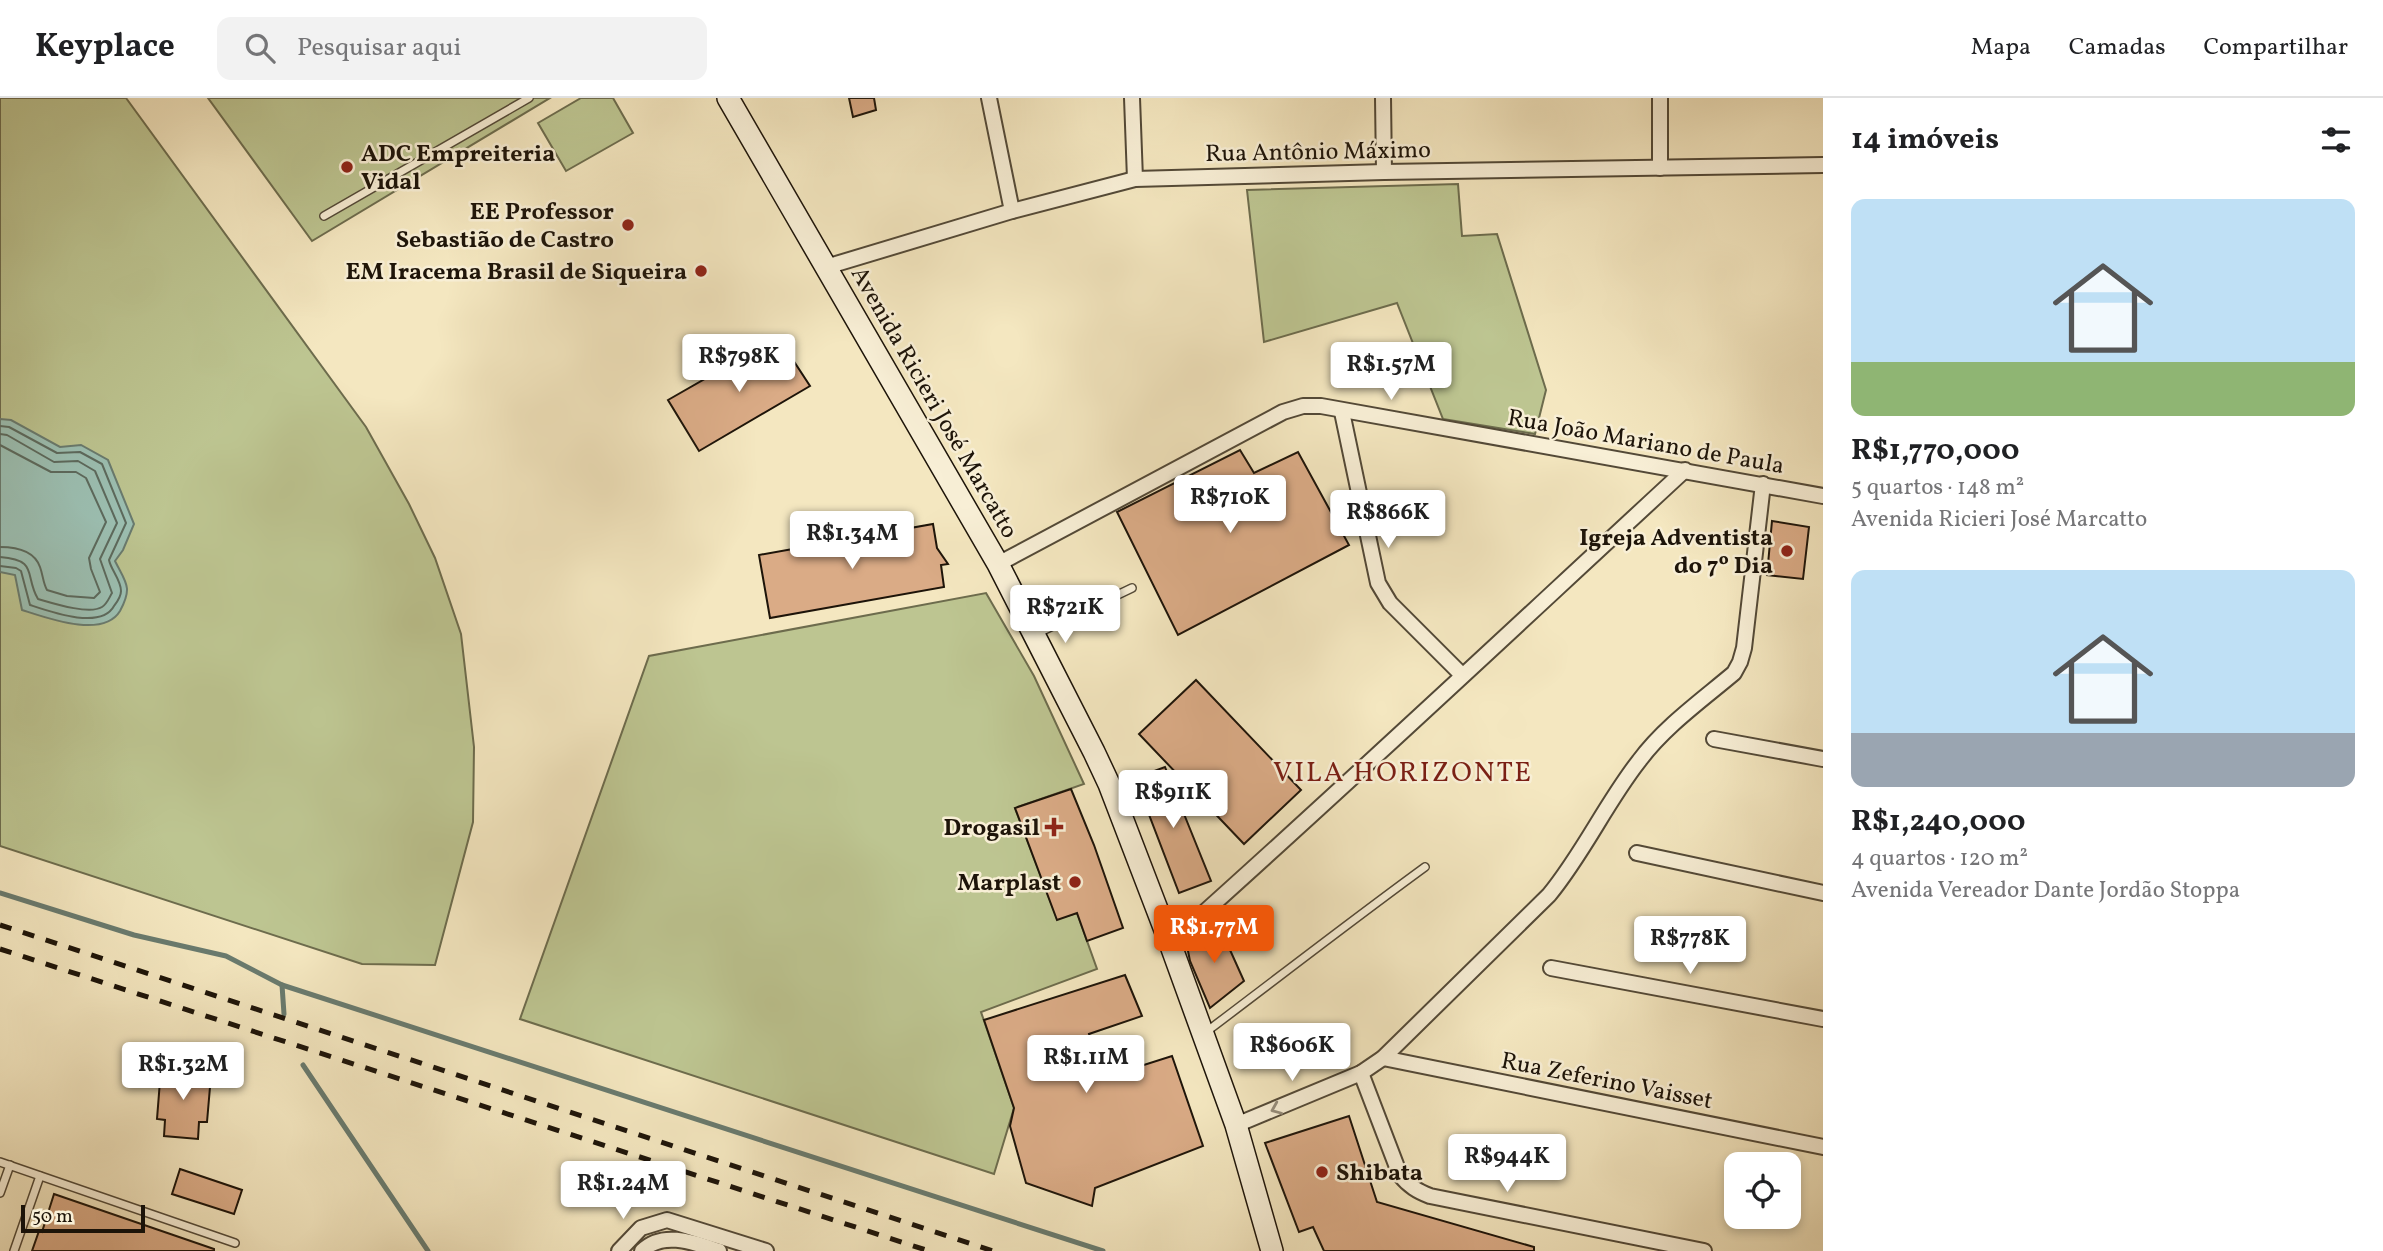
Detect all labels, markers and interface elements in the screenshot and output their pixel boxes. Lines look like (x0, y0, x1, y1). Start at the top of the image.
search box (217, 17, 707, 80)
text: Keyplace (35, 25, 175, 71)
icon: search (241, 29, 279, 67)
text: Pesquisar aqui (297, 30, 461, 66)
text: Mapa (1971, 31, 2031, 65)
text: Camadas (2069, 31, 2165, 65)
text: Compartilhar (2203, 31, 2348, 65)
text: 14 imóveis (1851, 119, 1999, 161)
icon: filters (2317, 121, 2355, 159)
street label: Rua Antônio Máximo (1205, 134, 1431, 172)
place label: ADC Empreiteria Vidal (361, 138, 555, 200)
marker: ADC Empreiteria Vidal (339, 159, 355, 175)
place label: EE Professor Sebastião de Castro (396, 196, 614, 258)
marker: EE Professor Sebastião de Castro (620, 217, 636, 233)
icon: home (2040, 245, 2166, 371)
place label: EM Iracema Brasil de Siqueira (346, 256, 687, 290)
street label: Avenida Ricieri José Marcatto (841, 261, 1025, 545)
marker: EM Iracema Brasil de Siqueira (693, 263, 709, 279)
pin: R$798K (682, 334, 796, 394)
text: R$798K (698, 341, 780, 373)
pin: R$1.57M (1326, 342, 1456, 402)
text: R$1.57M (1347, 349, 1435, 381)
street label: Rua João Mariano de Paula (1505, 402, 1787, 484)
text: R$1,770,000 (1851, 430, 2019, 472)
text: 5 quartos · 148 m² (1851, 472, 2024, 504)
pin: R$710K (1173, 476, 1287, 535)
text: R$710K (1190, 482, 1270, 514)
pin: R$866K (1331, 490, 1445, 550)
text: R$866K (1346, 497, 1430, 529)
text: Avenida Ricieri José Marcatto (1851, 504, 2147, 536)
pin: R$1.34M (787, 512, 917, 571)
text: R$1.34M (806, 518, 898, 550)
place label: Igreja Adventista do 7º Dia (1579, 522, 1773, 584)
marker: Igreja Adventista do 7º Dia (1779, 543, 1795, 559)
pin: R$721K (1008, 586, 1122, 645)
text: R$721K (1026, 592, 1104, 624)
icon: home (2040, 616, 2166, 742)
district label: VILA HORIZONTE (1273, 754, 1533, 793)
pin: R$911K (1116, 770, 1230, 830)
text: R$911K (1135, 777, 1211, 809)
text: R$1,240,000 (1851, 801, 2025, 843)
place label: Drogasil (943, 812, 1040, 846)
marker: Drogasil (1046, 819, 1062, 835)
text: 4 quartos · 120 m² (1851, 843, 2028, 875)
place label: Marplast (957, 867, 1061, 901)
marker: Marplast (1067, 874, 1083, 890)
text: Avenida Vereador Dante Jordão Stoppa (1851, 875, 2240, 907)
pin: R$1.77M (1149, 906, 1279, 965)
text: R$1.77M (1170, 912, 1258, 944)
pin: R$778K (1633, 916, 1747, 976)
text: R$778K (1650, 923, 1730, 955)
pin: R$606K (1235, 1024, 1349, 1083)
text: R$606K (1249, 1030, 1335, 1062)
pin: R$1.11M (1021, 1035, 1151, 1095)
pin: R$1.32M (118, 1042, 248, 1102)
text: R$1.11M (1043, 1042, 1129, 1074)
street label: Rua Zeferino Vaisset (1498, 1045, 1715, 1119)
text: R$1.32M (138, 1049, 228, 1081)
one-way arrow (1271, 1100, 1283, 1114)
pin: R$944K (1450, 1134, 1564, 1194)
text: R$944K (1464, 1141, 1550, 1173)
map controls (1724, 1152, 1801, 1229)
button: locate (1724, 1152, 1801, 1229)
place label: Shibata (1336, 1157, 1423, 1191)
pin: R$1.24M (558, 1162, 688, 1221)
marker: Shibata (1314, 1164, 1330, 1180)
text: R$1.24M (577, 1168, 669, 1200)
scale bar (21, 1202, 145, 1234)
text: 50 m (32, 1204, 73, 1230)

